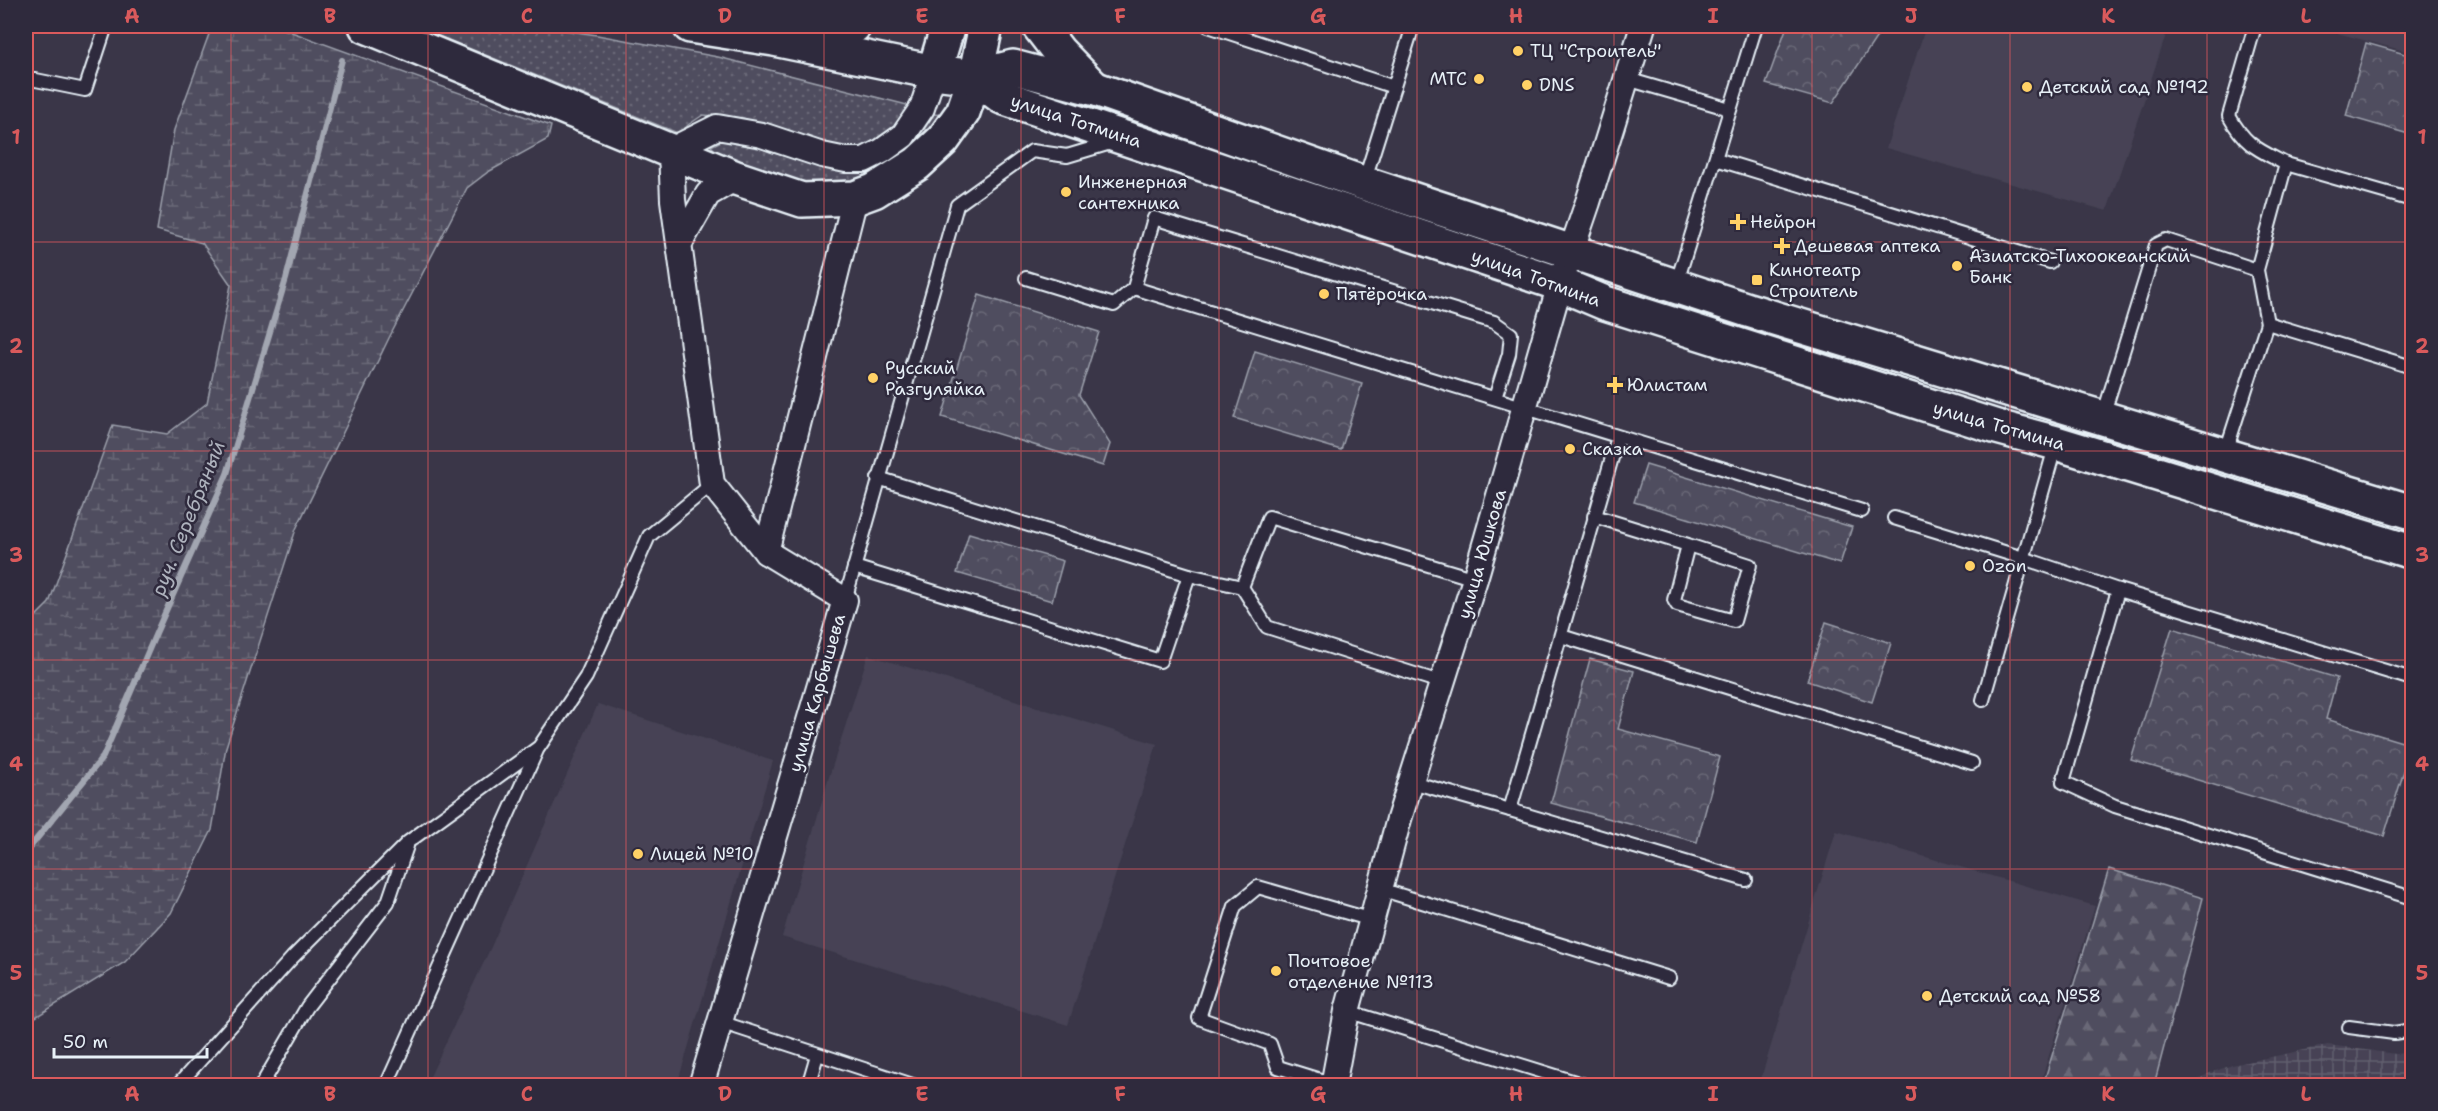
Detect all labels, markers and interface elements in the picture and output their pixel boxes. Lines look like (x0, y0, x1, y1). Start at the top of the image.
text: A (124, 3, 140, 29)
text: B (324, 3, 336, 29)
text: C (521, 3, 533, 29)
text: D (718, 3, 732, 29)
text: E (915, 3, 929, 29)
text: F (1114, 3, 1126, 29)
text: G (1310, 3, 1326, 29)
text: H (1509, 3, 1523, 29)
text: I (1707, 3, 1719, 29)
text: J (1905, 3, 1918, 29)
text: K (2101, 3, 2115, 29)
text: L (2301, 3, 2312, 29)
place label: ТЦ "Строитель" (1530, 39, 1661, 63)
marker: ТЦ "Строитель" (1511, 44, 1525, 58)
place label: МТС (1429, 67, 1467, 91)
marker: МТС (1472, 72, 1486, 86)
place label: DNS (1539, 73, 1574, 97)
place label: Детский сад №192 (2039, 75, 2209, 99)
marker: DNS (1520, 78, 1534, 92)
marker: Детский сад №192 (2020, 80, 2034, 94)
street label: улица Тотмина (1008, 89, 1144, 153)
text: 1 (11, 124, 21, 150)
text: 1 (2417, 124, 2427, 150)
place label: Инженерная сантехника (1078, 170, 1187, 215)
marker: Инженерная сантехника (1059, 185, 1073, 199)
place label: Нейрон (1750, 210, 1816, 234)
marker: Нейрон (1731, 215, 1745, 229)
place label: Дешевая аптека (1794, 234, 1940, 258)
marker: Дешевая аптека (1775, 239, 1789, 253)
street label: улица Тотмина (1468, 243, 1604, 313)
place label: Азиатско-Тихоокеанский Банк (1969, 244, 2190, 289)
place label: Кинотеатр Строитель (1769, 258, 1861, 303)
marker: Азиатско-Тихоокеанский Банк (1950, 259, 1964, 273)
marker: Кинотеатр Строитель (1750, 273, 1764, 287)
place label: Пятёрочка (1336, 282, 1427, 306)
marker: Пятёрочка (1317, 287, 1331, 301)
text: 2 (9, 333, 23, 359)
text: 2 (2415, 333, 2429, 359)
place label: Русский Разгуляйка (885, 356, 985, 401)
marker: Русский Разгуляйка (866, 371, 880, 385)
place label: Юлистам (1627, 373, 1708, 397)
marker: Юлистам (1608, 378, 1622, 392)
street label: улица Тотмина (1930, 396, 2068, 456)
water label: руч. Серебряный (145, 437, 231, 600)
place label: Сказка (1582, 437, 1643, 461)
marker: Сказка (1563, 442, 1577, 456)
street label: улица Юшкова (1452, 486, 1512, 622)
text: 3 (9, 542, 23, 568)
text: 3 (2415, 542, 2429, 568)
place label: Ozon (1982, 554, 2027, 578)
marker: Ozon (1963, 559, 1977, 573)
street label: улица Карбышева (783, 611, 851, 775)
text: 4 (9, 751, 23, 777)
text: 4 (2415, 751, 2429, 777)
place label: Лицей №10 (650, 842, 754, 866)
marker: Лицей №10 (631, 847, 645, 861)
place label: Почтовое отделение №113 (1288, 949, 1434, 994)
text: 5 (10, 960, 22, 986)
text: 5 (2416, 960, 2428, 986)
marker: Почтовое отделение №113 (1269, 964, 1283, 978)
place label: Детский сад №58 (1939, 984, 2101, 1008)
marker: Детский сад №58 (1920, 989, 1934, 1003)
scale bar (54, 1021, 207, 1059)
text: 50 m (63, 1030, 108, 1054)
text: A (124, 1081, 140, 1107)
text: B (324, 1081, 336, 1107)
text: C (521, 1081, 533, 1107)
text: D (718, 1081, 732, 1107)
text: E (915, 1081, 929, 1107)
text: F (1114, 1081, 1126, 1107)
text: G (1310, 1081, 1326, 1107)
text: H (1509, 1081, 1523, 1107)
text: I (1707, 1081, 1719, 1107)
text: J (1905, 1081, 1918, 1107)
text: K (2101, 1081, 2115, 1107)
text: L (2301, 1081, 2312, 1107)

